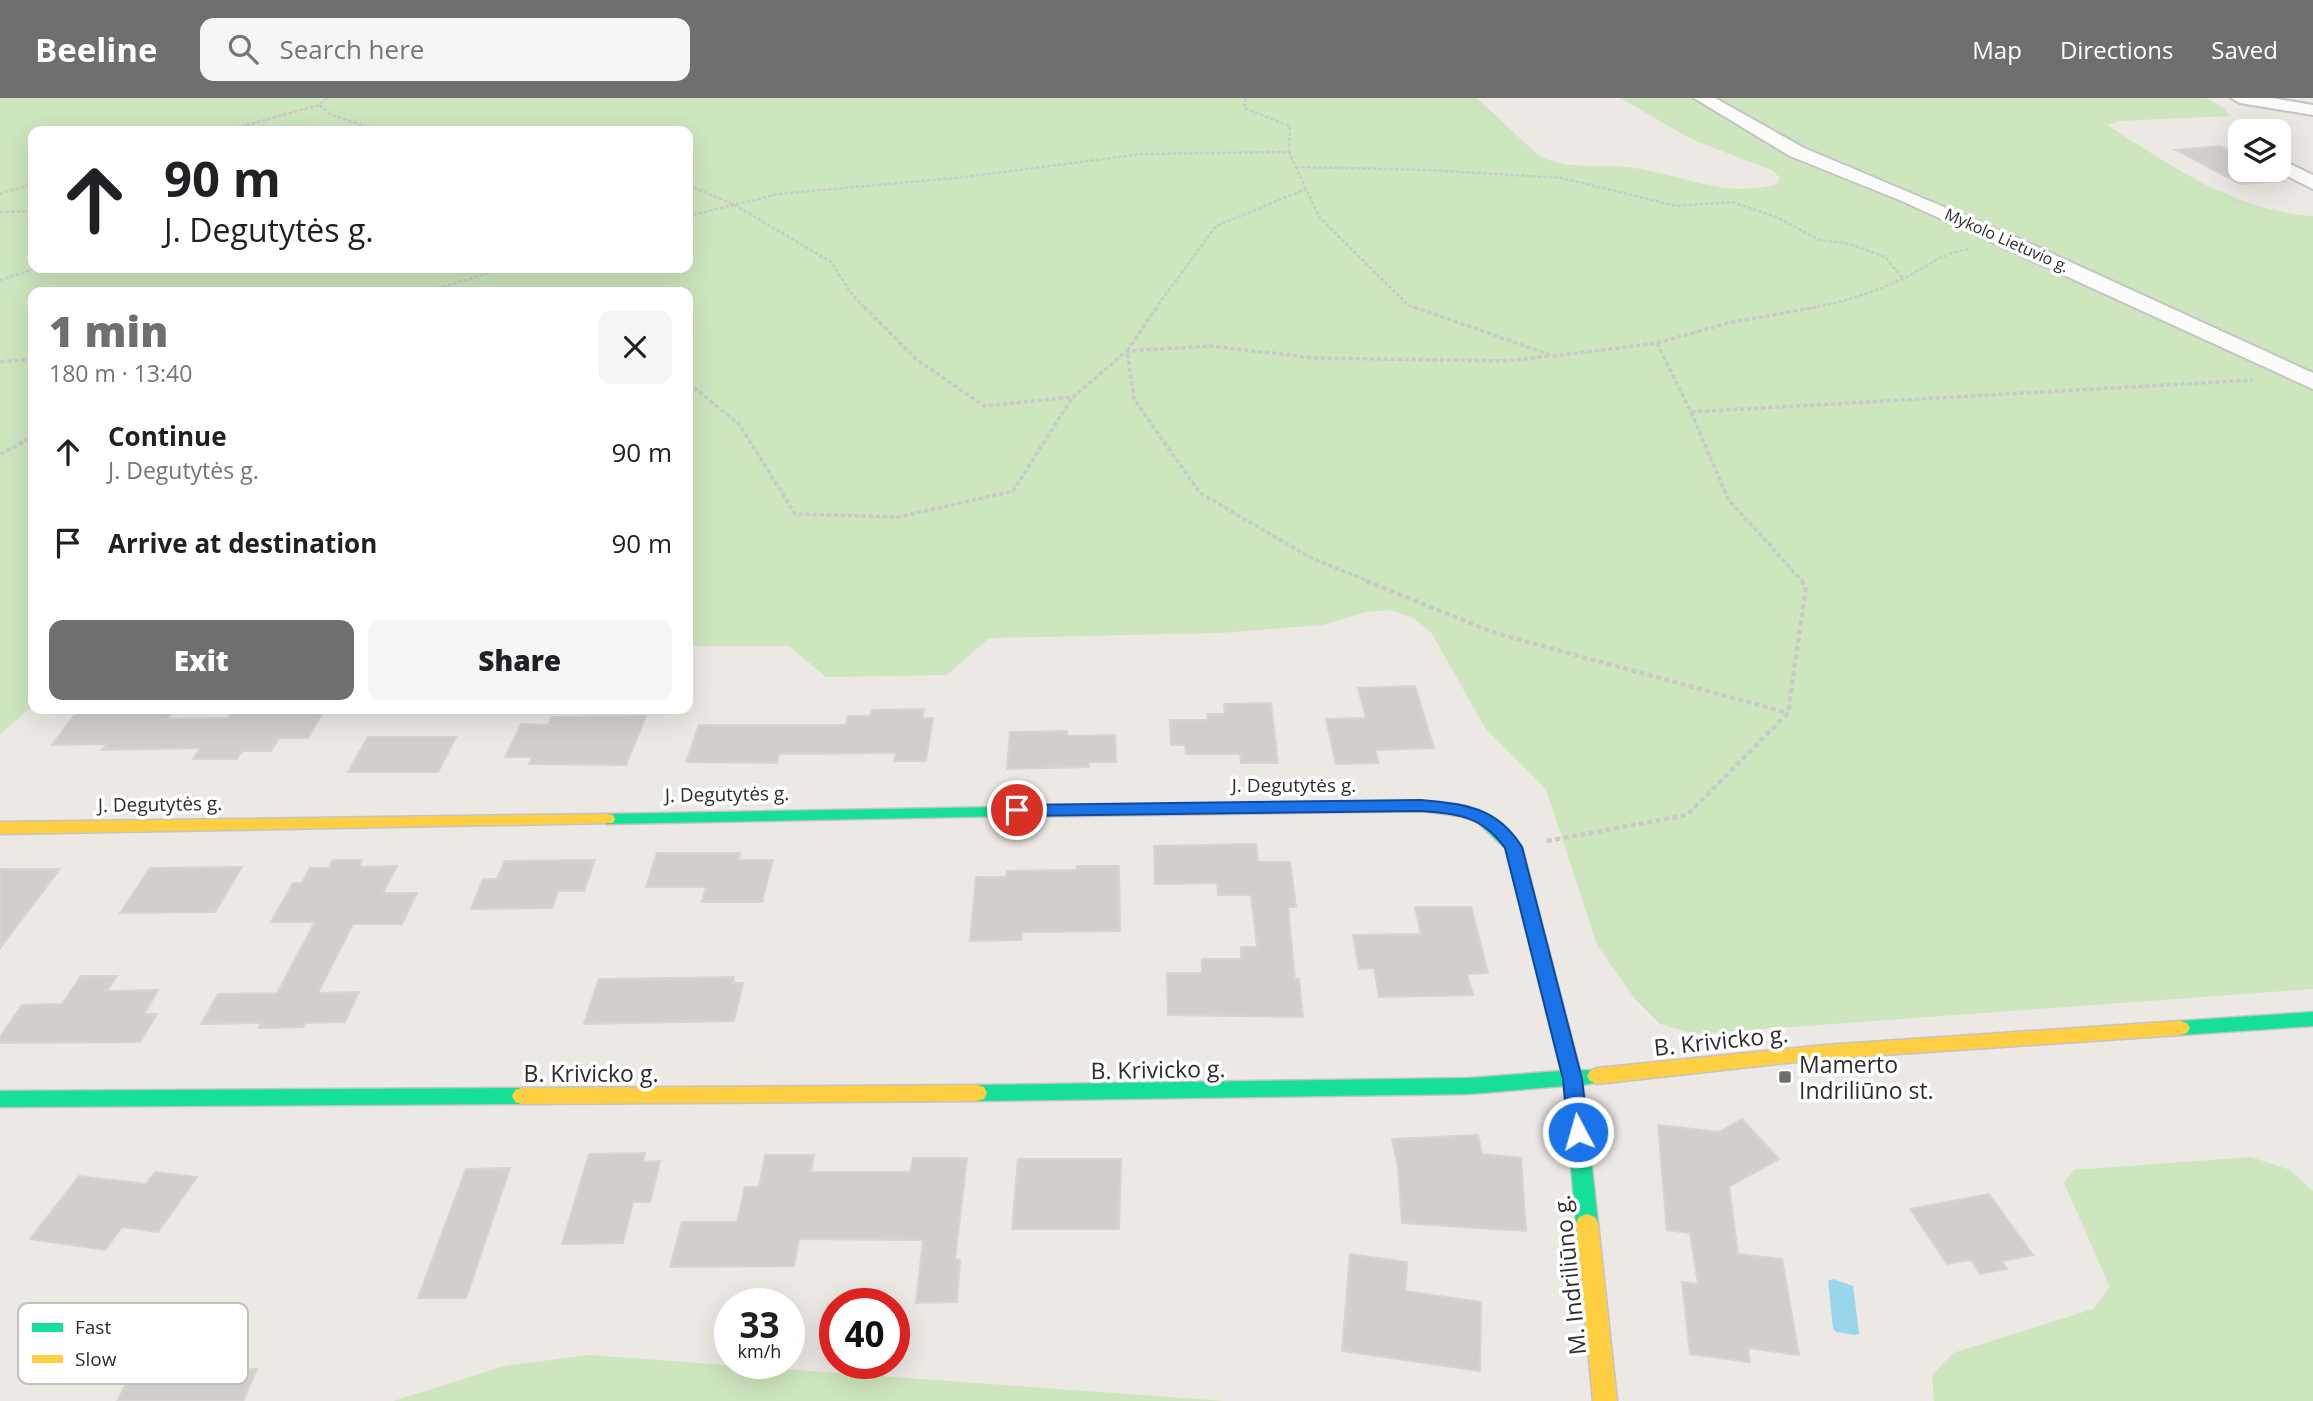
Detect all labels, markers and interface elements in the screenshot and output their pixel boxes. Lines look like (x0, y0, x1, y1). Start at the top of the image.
search box (200, 18, 690, 81)
text: Beeline (35, 27, 158, 72)
icon: search (224, 30, 262, 68)
text: Search here (280, 31, 424, 67)
text: Map (1972, 33, 2022, 66)
text: Directions (2060, 33, 2173, 66)
text: Saved (2211, 33, 2278, 66)
map controls (2228, 119, 2291, 182)
button: layers (2228, 119, 2291, 182)
text: 90 m (164, 145, 281, 211)
icon: ahead (49, 154, 140, 245)
street label: Mykolo Lietuvio g. (1941, 203, 2073, 277)
text: J. Degutytės g. (164, 208, 374, 251)
text: 1 min (49, 302, 168, 359)
button: close (598, 310, 672, 384)
text: 180 m · 13:40 (49, 357, 192, 389)
text: Continue (108, 418, 227, 454)
icon: ahead (49, 433, 87, 471)
text: 90 m (611, 434, 672, 470)
text: J. Degutytės g. (108, 454, 259, 486)
icon: arrive (49, 524, 87, 562)
text: Arrive at destination (108, 525, 377, 561)
text: 90 m (611, 525, 672, 561)
button: Exit (49, 620, 354, 700)
button: Share (368, 620, 672, 700)
street label: J. Degutytės g. (1230, 772, 1356, 798)
street label: J. Degutytės g. (663, 780, 789, 808)
pin (987, 780, 1047, 840)
street label: J. Degutytės g. (96, 790, 222, 818)
icon: arrive (998, 791, 1036, 829)
street label: B. Krivicko g. (1652, 1017, 1790, 1063)
place label: Mamerto Indriliūno st. (1799, 1048, 1934, 1106)
street label: B. Krivicko g. (1090, 1052, 1226, 1086)
street label: B. Krivicko g. (524, 1057, 658, 1089)
marker: Mamerto Indriliūno st. (1777, 1069, 1793, 1085)
position arrow (1541, 1095, 1615, 1169)
street label: M. Indriliūno g. (1545, 1193, 1593, 1357)
speed limit sign: 40 (819, 1288, 910, 1379)
text: 33 (739, 1301, 780, 1348)
legend (18, 1303, 248, 1384)
text: Fast (75, 1314, 111, 1340)
text: km/h (738, 1339, 781, 1363)
text: Slow (75, 1346, 117, 1372)

